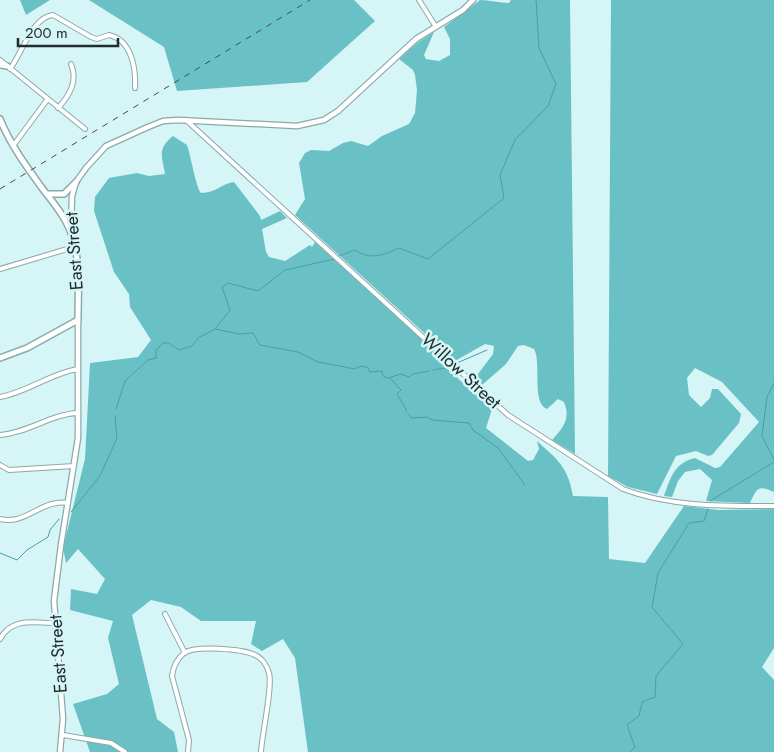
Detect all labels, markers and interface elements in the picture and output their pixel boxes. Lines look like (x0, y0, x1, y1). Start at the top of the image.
scale bar (18, 15, 118, 47)
text: 200 m (25, 22, 68, 44)
street label: East Street (58, 210, 90, 291)
street label: Willow Street (415, 327, 507, 415)
street label: East Street (42, 613, 74, 694)

